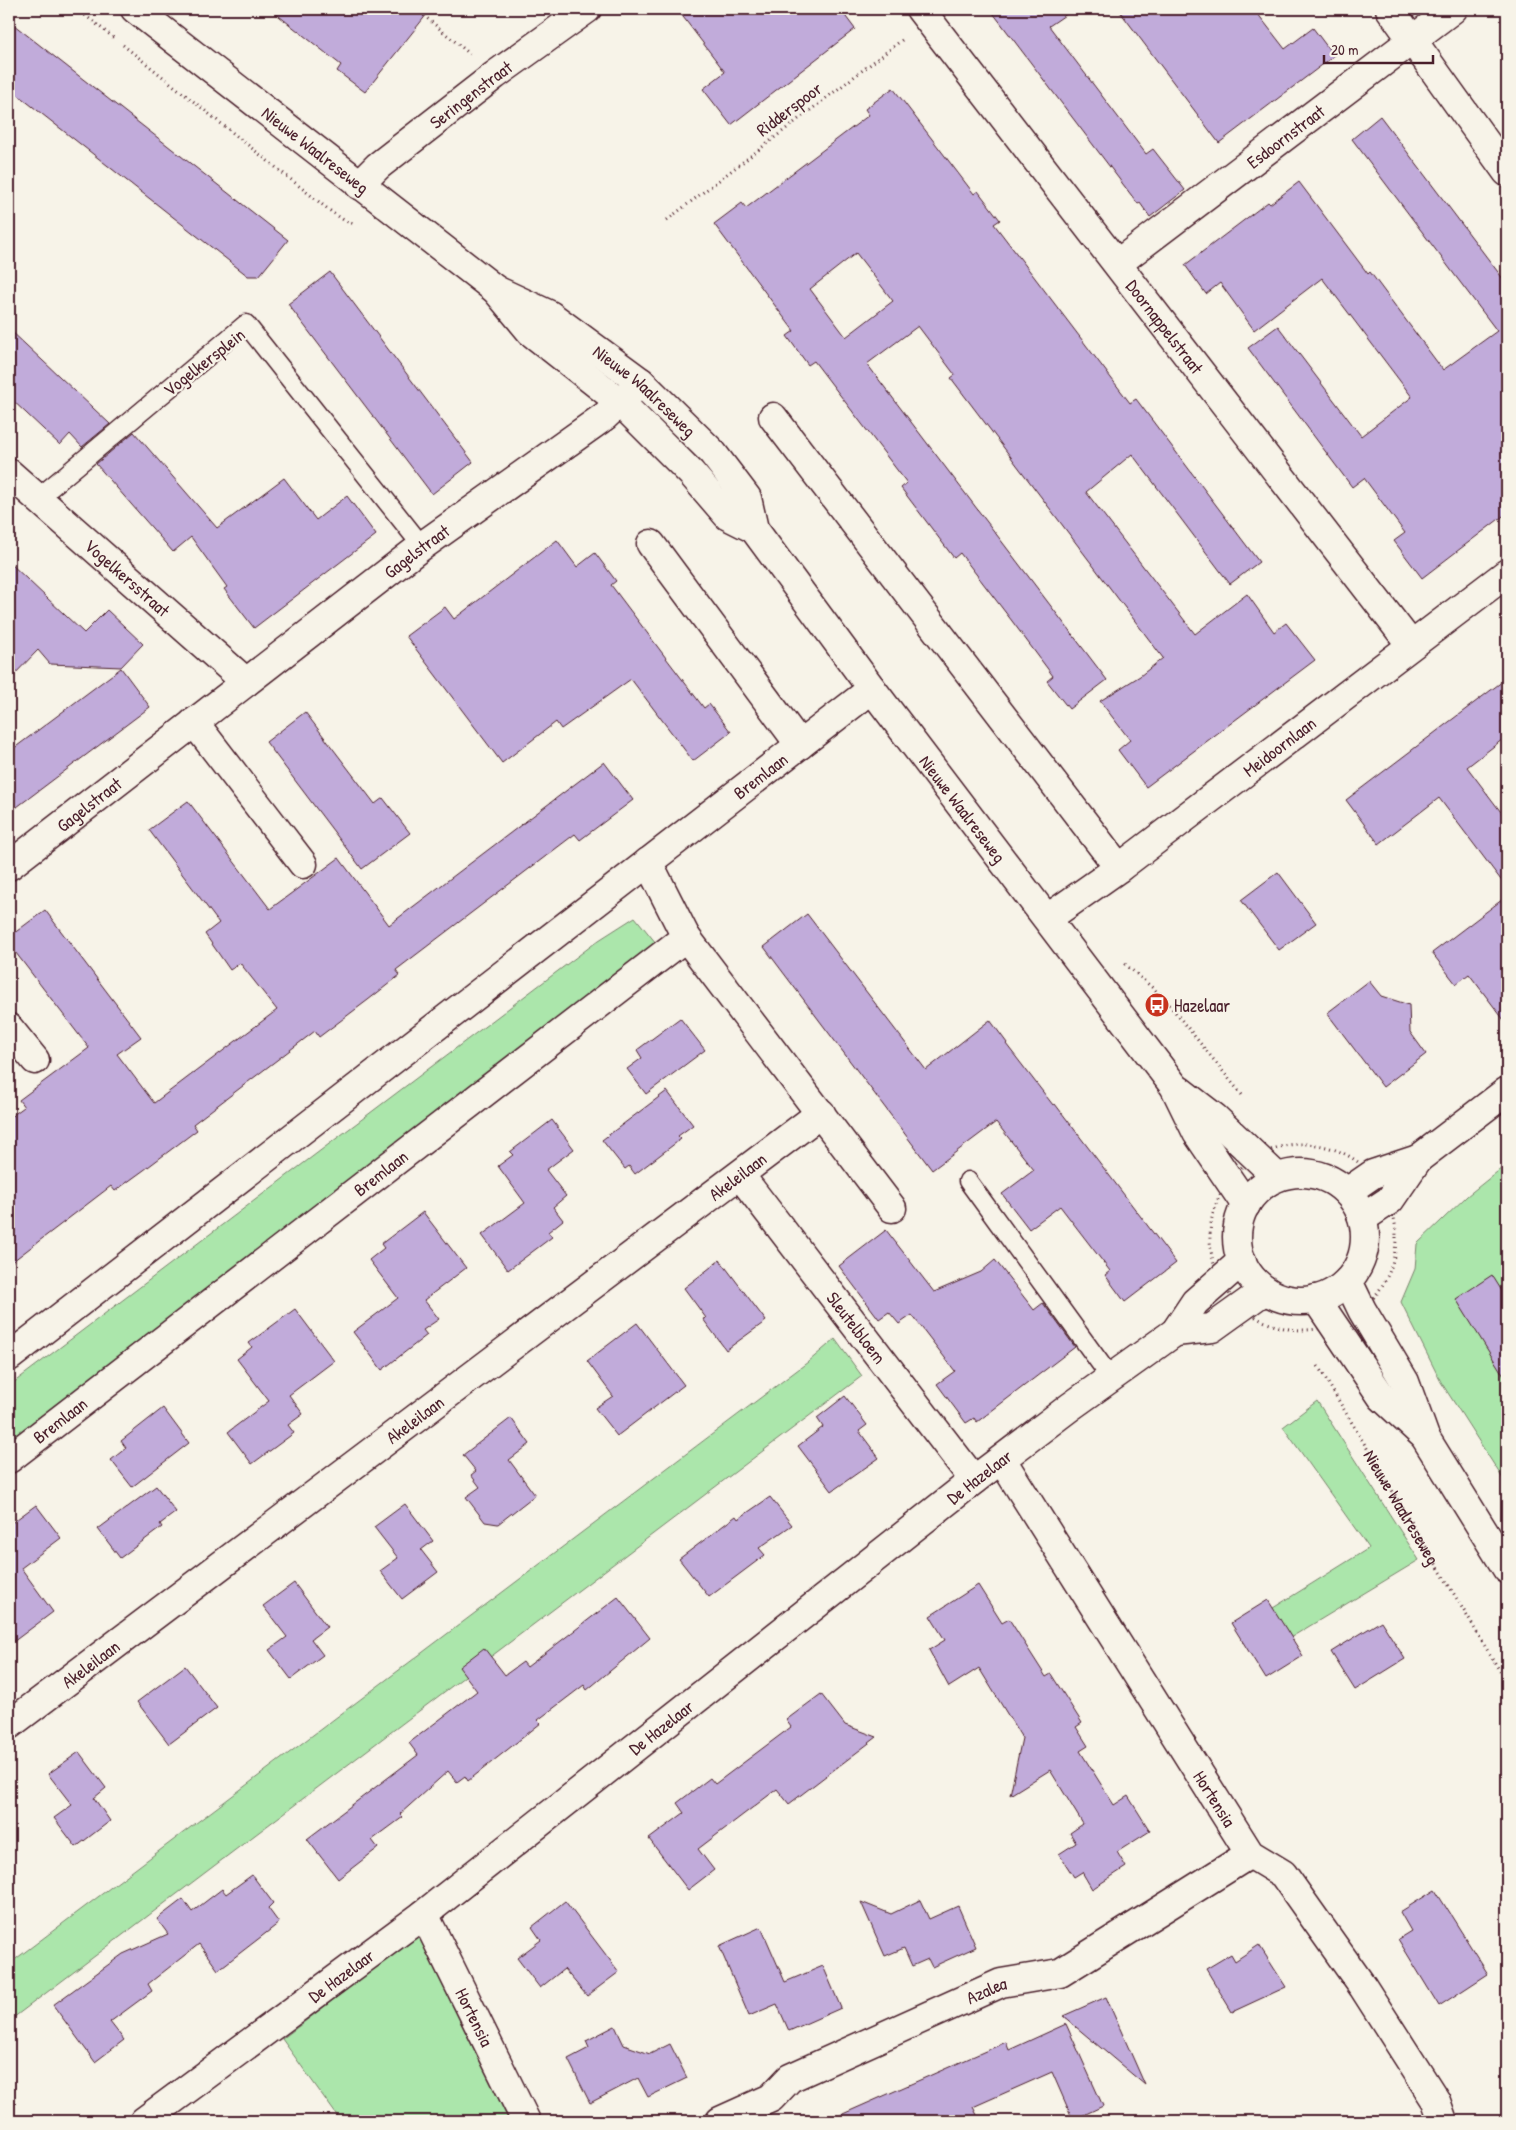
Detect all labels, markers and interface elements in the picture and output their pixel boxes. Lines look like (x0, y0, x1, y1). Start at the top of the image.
scale bar (1324, 32, 1432, 64)
text: 20 m (1331, 39, 1358, 60)
street label: Seringenstraat (424, 54, 518, 134)
street label: Ridderspoor (751, 76, 827, 142)
street label: Esdoornstraat (1241, 98, 1330, 174)
street label: Nieuwe Waalreseweg (257, 100, 374, 199)
street label: Doornappelstraat (1121, 274, 1210, 379)
street label: Vogelkersplein (158, 322, 250, 402)
street label: Nieuwe Waalreseweg (588, 339, 702, 442)
street label: Gagelstraat (378, 518, 455, 584)
street label: Vogelkersstraat (79, 533, 176, 623)
street label: Meidoornlaan (1237, 710, 1321, 782)
street label: Bremlaan (728, 746, 793, 805)
street label: Nieuwe Waalreseweg (914, 750, 1012, 868)
street label: Gagelstraat (51, 770, 127, 837)
bus stop icon: Hazelaar (1144, 992, 1170, 1018)
place label: Hazelaar (1174, 993, 1230, 1018)
street label: Bremlaan (348, 1144, 413, 1202)
street label: Akeleilaan (703, 1146, 771, 1206)
street label: Sleutelbloem (821, 1286, 893, 1368)
street label: Akeleilaan (381, 1389, 449, 1449)
street label: Bremlaan (27, 1391, 92, 1449)
street label: De Hazelaar (941, 1443, 1017, 1510)
street label: Nieuwe Waalreseweg (1358, 1445, 1446, 1569)
street label: Akeleilaan (56, 1634, 125, 1694)
street label: De Hazelaar (623, 1694, 699, 1760)
street label: Hortensia (1188, 1766, 1242, 1832)
street label: De Hazelaar (303, 1943, 379, 2008)
street label: Azalea (962, 1970, 1008, 2010)
street label: Hortensia (450, 1984, 500, 2051)

